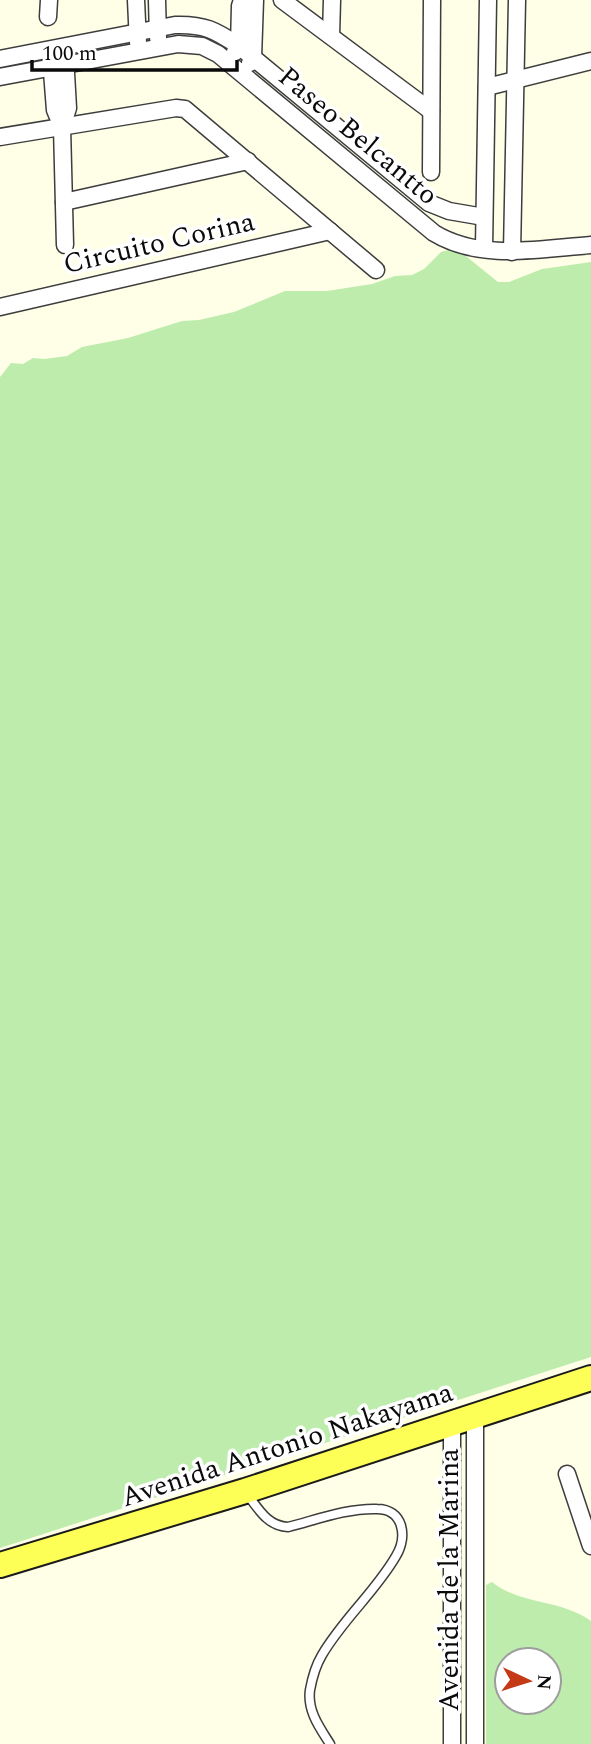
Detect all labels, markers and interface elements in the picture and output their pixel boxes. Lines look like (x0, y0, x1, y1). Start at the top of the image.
scale bar (32, 28, 236, 72)
text: 100 m (42, 38, 97, 70)
street label: Paseo Belcantto (268, 56, 448, 216)
street label: Circuito Corina (59, 200, 259, 286)
street label: Avenida Antonio Nakayama (116, 1371, 459, 1519)
street label: Avenida de la Marina (428, 1448, 471, 1712)
north arrow (493, 1646, 563, 1716)
text: N (528, 1673, 558, 1691)

